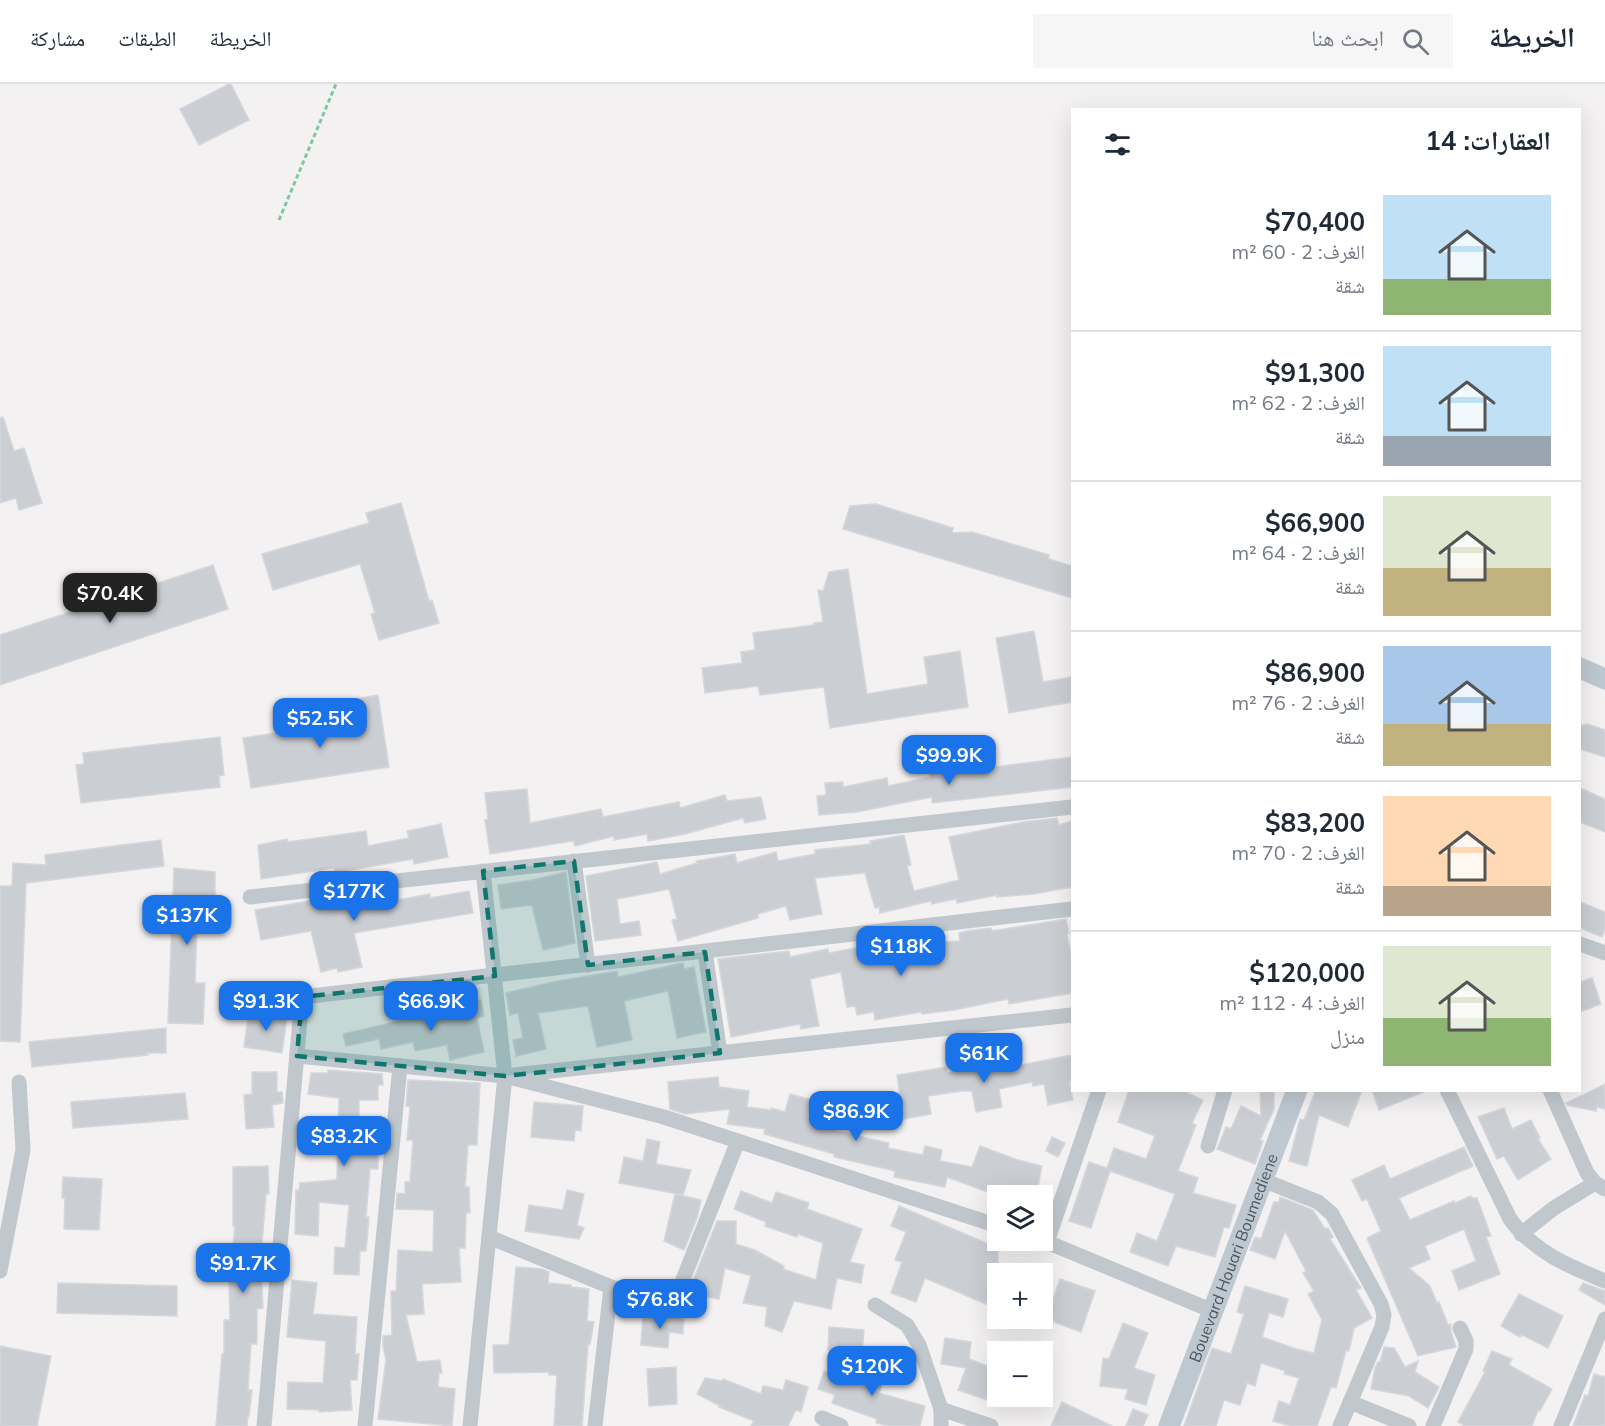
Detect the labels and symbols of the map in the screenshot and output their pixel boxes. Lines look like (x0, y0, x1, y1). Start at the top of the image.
pin: $70.4K (61, 573, 159, 624)
pin: $52.5K (271, 698, 369, 749)
pin: $99.9K (900, 735, 998, 786)
pin: $177K (312, 871, 396, 922)
pin: $137K (145, 895, 229, 946)
pin: $118K (859, 926, 943, 977)
pin: $91.3K (217, 981, 315, 1032)
pin: $66.9K (382, 981, 480, 1032)
pin: $61K (948, 1033, 1020, 1084)
pin: $86.9K (807, 1091, 905, 1142)
pin: $83.2K (295, 1116, 393, 1167)
street label: Bouevard Houari Boumediene (1184, 1151, 1282, 1365)
pin: $91.7K (194, 1243, 292, 1294)
pin: $76.8K (611, 1279, 709, 1330)
pin: $120K (830, 1346, 914, 1397)

